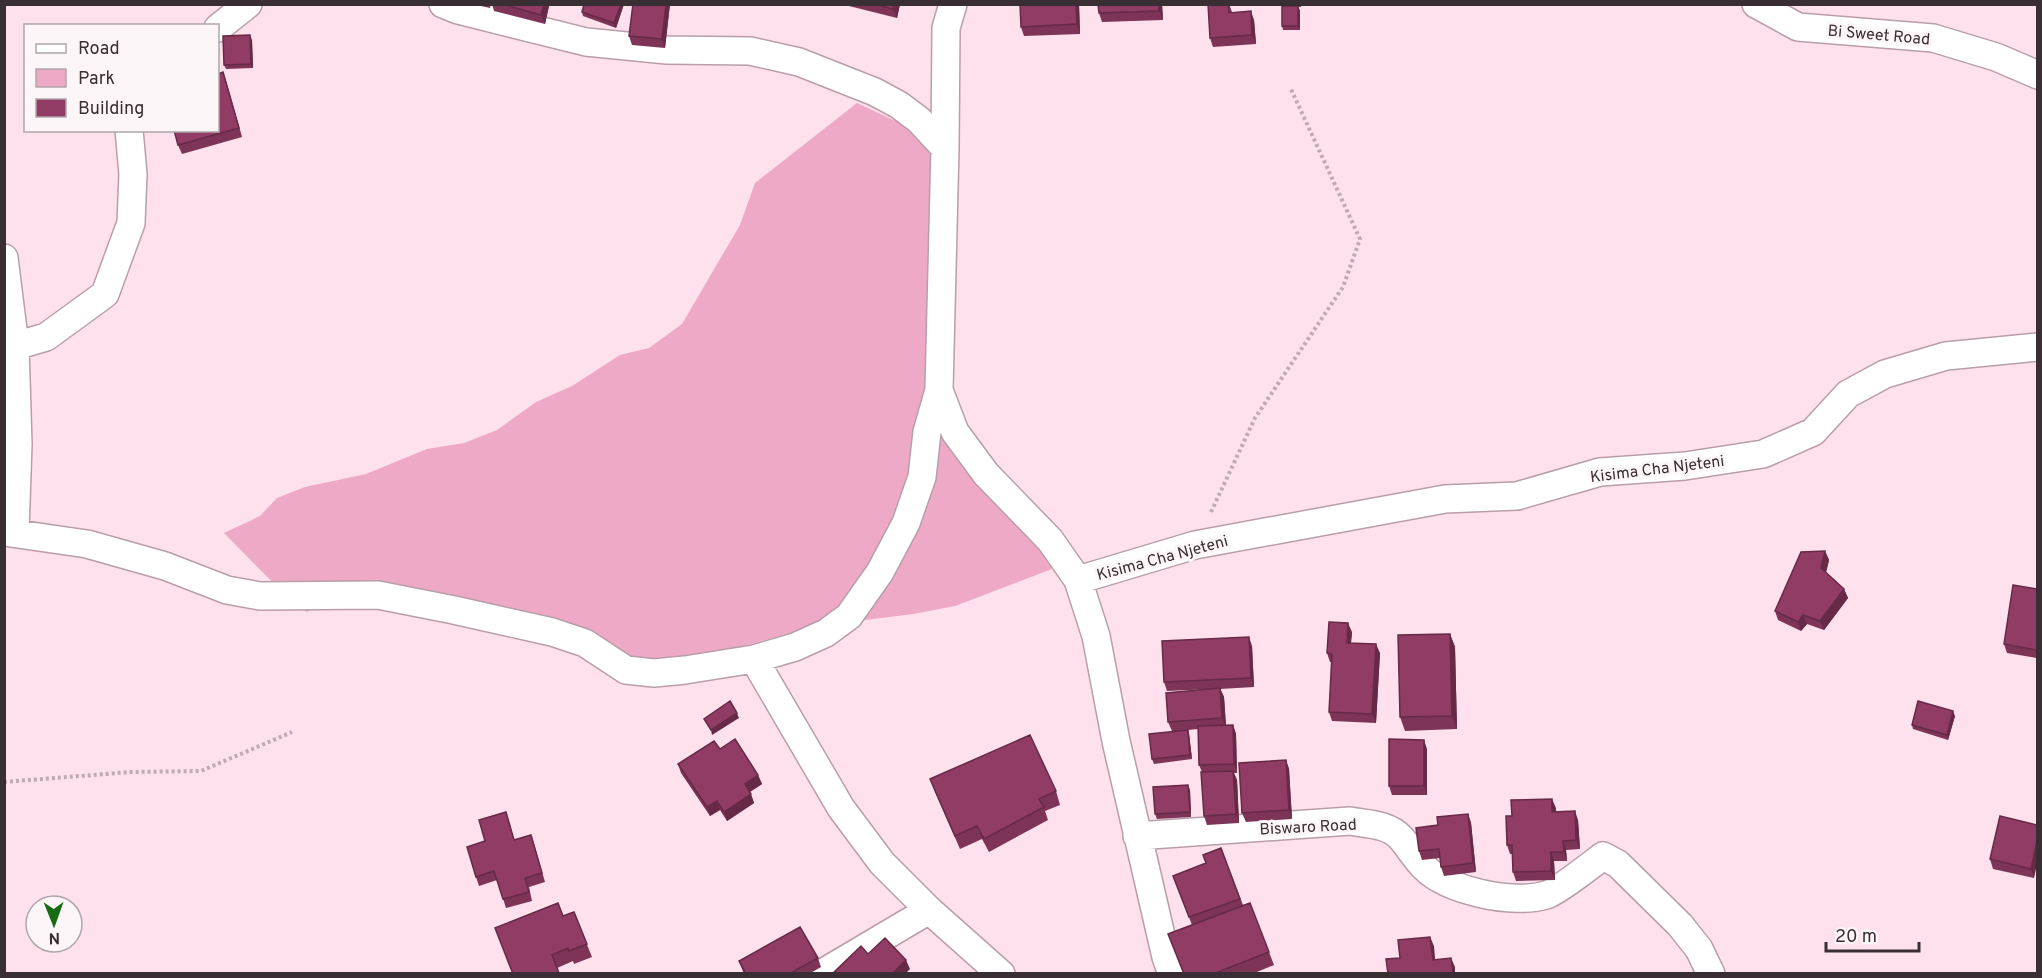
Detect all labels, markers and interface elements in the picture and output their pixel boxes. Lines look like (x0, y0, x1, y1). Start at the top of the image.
street label: Bi Sweet Road (1827, 22, 1931, 50)
legend (24, 24, 219, 132)
text: Road (78, 38, 120, 61)
text: Park (78, 68, 115, 91)
text: Building (78, 98, 144, 121)
street label: Kisima Cha Njeteni (1589, 452, 1726, 488)
street label: Kisima Cha Njeteni (1095, 532, 1230, 586)
street label: Biswaro Road (1259, 815, 1357, 841)
north arrow (24, 894, 84, 954)
scale bar (1826, 915, 1919, 953)
text: 20 m (1835, 926, 1877, 949)
text: N (48, 927, 60, 947)

